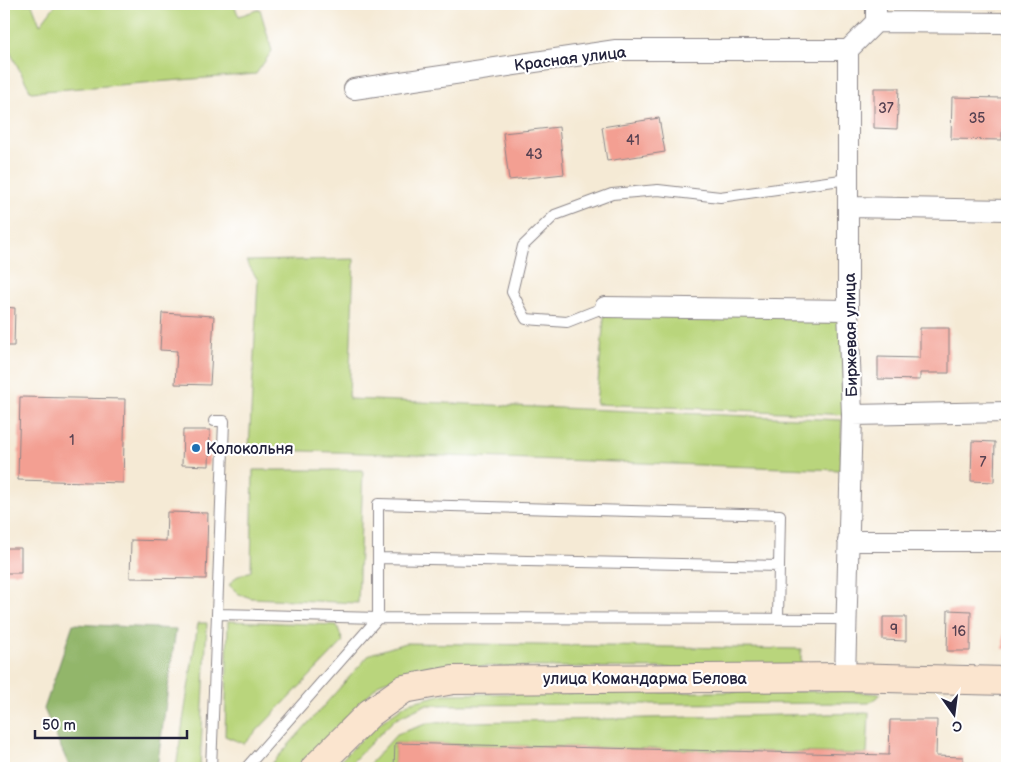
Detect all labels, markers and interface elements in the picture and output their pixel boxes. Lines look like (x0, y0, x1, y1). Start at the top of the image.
street label: Красная улица (513, 43, 628, 76)
house number: 37 (878, 100, 894, 117)
house number: 35 (969, 110, 985, 127)
house number: 41 (626, 132, 640, 149)
house number: 43 (525, 146, 543, 163)
street label: Биржевая улица (841, 272, 862, 397)
house number: 1 (69, 432, 75, 449)
place label: Колокольня (206, 440, 293, 459)
marker: Колокольня (190, 442, 202, 454)
house number: 7 (980, 454, 987, 471)
house number: 9 (890, 621, 898, 638)
house number: 16 (952, 623, 966, 640)
street label: улица Командарма Белова (543, 670, 748, 689)
north arrow (928, 690, 978, 740)
scale bar (35, 707, 188, 739)
text: 50 m (42, 716, 76, 735)
text: С (950, 717, 964, 736)

